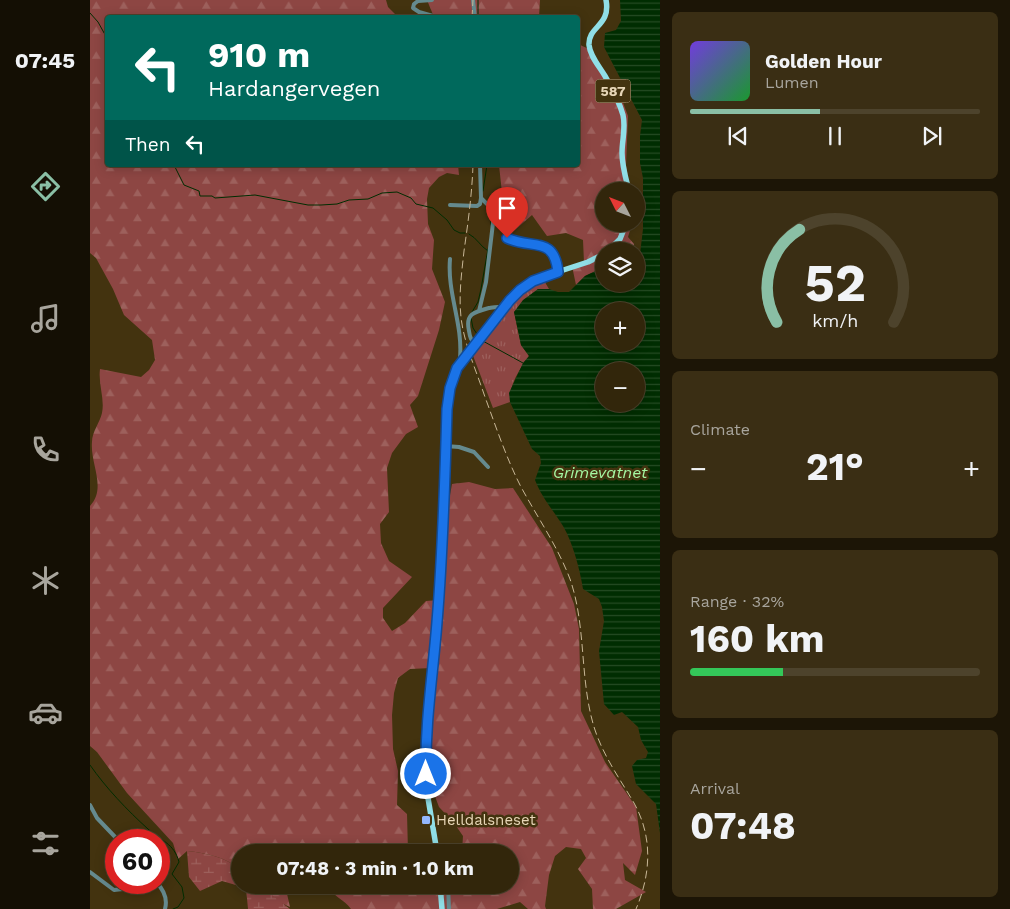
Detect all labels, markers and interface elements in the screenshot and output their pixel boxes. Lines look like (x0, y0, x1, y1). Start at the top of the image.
text: 910 m (208, 34, 310, 76)
icon: left (125, 35, 190, 100)
text: 07:45 (15, 48, 75, 73)
text: Golden Hour (765, 50, 882, 73)
text: Lumen (765, 73, 819, 92)
text: Hardangervegen (208, 76, 380, 101)
road number: 587 (596, 80, 630, 102)
icon: previous (724, 122, 752, 150)
icon: pause (821, 122, 849, 150)
icon: next (918, 122, 946, 150)
icon: left (181, 130, 209, 158)
text: Then (125, 133, 171, 156)
icon: directions (28, 169, 63, 204)
north arrow (595, 182, 645, 232)
map controls (595, 182, 645, 412)
pin (486, 187, 528, 238)
icon: arrive (493, 194, 521, 222)
button: layers (595, 242, 645, 292)
text: 52 (804, 253, 866, 314)
icon: music (28, 301, 63, 336)
button: + (595, 302, 645, 352)
text: km/h (812, 310, 858, 331)
button: − (595, 362, 645, 412)
text: Climate (690, 420, 750, 439)
icon: phone (28, 432, 63, 467)
text: 21° (806, 445, 864, 489)
text: − (690, 452, 707, 485)
text: + (963, 452, 980, 485)
water label: Grimevatnet (553, 463, 648, 482)
icon: climate (28, 563, 63, 598)
text: Range · 32% (690, 592, 784, 611)
text: 160 km (690, 617, 825, 661)
icon: car (28, 695, 63, 730)
position arrow (399, 747, 451, 799)
text: Arrival (690, 779, 740, 798)
text: 07:48 (690, 804, 796, 848)
place label: Helldalsneset (436, 811, 536, 829)
marker: Helldalsneset (420, 814, 432, 826)
icon: filters (28, 826, 63, 861)
speed limit sign: 60 (105, 829, 170, 894)
text: 07:48 · 3 min · 1.0 km (276, 857, 474, 880)

